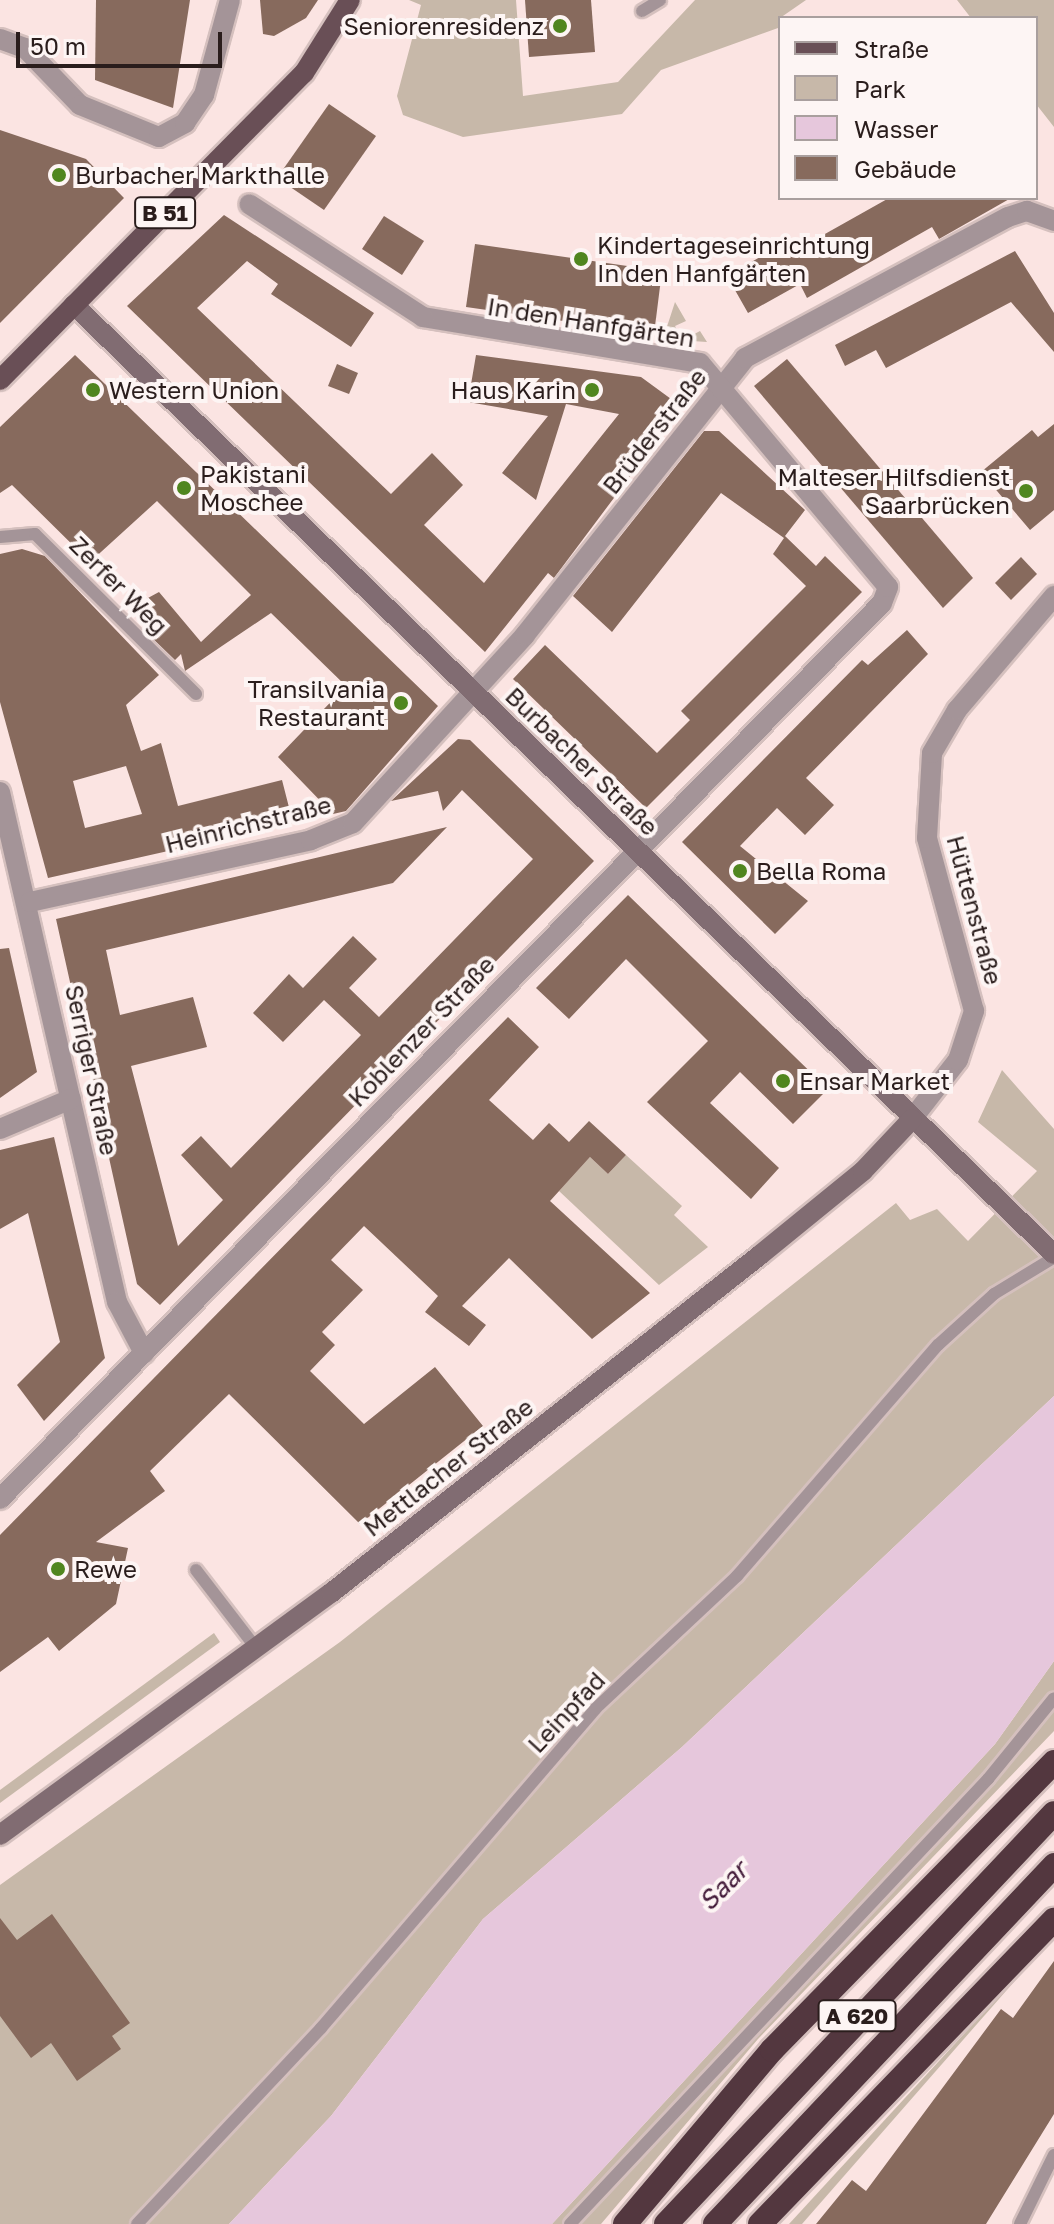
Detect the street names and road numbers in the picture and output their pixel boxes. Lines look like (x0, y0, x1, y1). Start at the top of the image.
road number: B 51 (133, 195, 197, 231)
street label: In den Hanfgärten (485, 291, 697, 353)
street label: Brüderstraße (596, 363, 712, 499)
street label: Zerfer Weg (64, 530, 174, 640)
street label: Burbacher Straße (500, 681, 664, 841)
street label: Heinrichstraße (162, 789, 334, 859)
street label: Hüttenstraße (941, 832, 1009, 988)
street label: Koblenzer Straße (342, 950, 500, 1112)
street label: Serriger Straße (60, 982, 124, 1158)
street label: Mettlacher Straße (358, 1392, 538, 1542)
street label: Leinpfad (521, 1666, 611, 1758)
road number: A 620 (817, 1998, 897, 2034)

